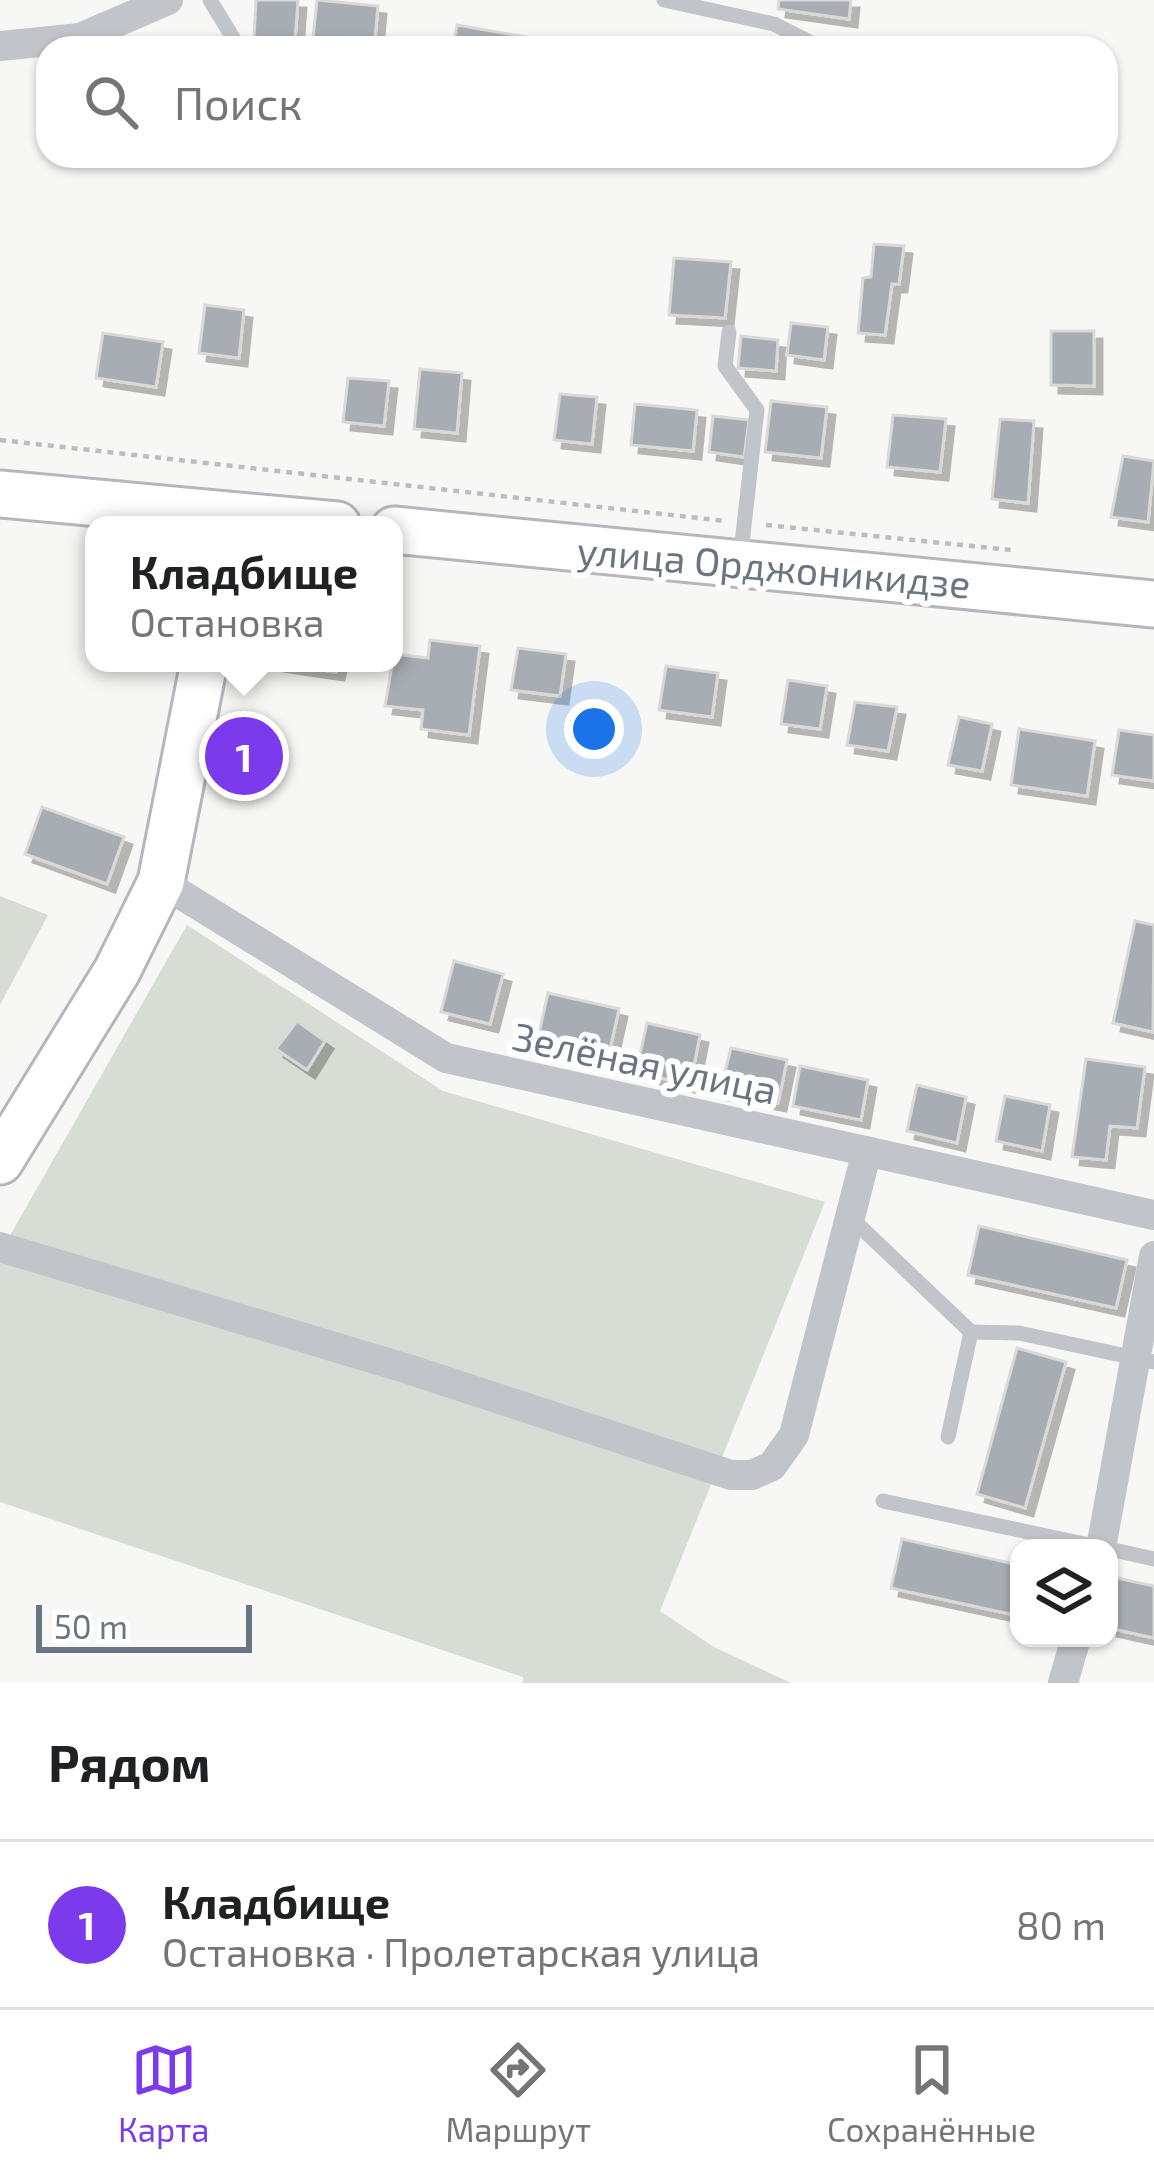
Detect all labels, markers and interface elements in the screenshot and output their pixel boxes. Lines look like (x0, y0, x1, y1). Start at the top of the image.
search box (36, 36, 1118, 168)
icon: search (78, 69, 144, 135)
text: Поиск (174, 75, 302, 129)
popup (85, 516, 403, 672)
street label: улица Орджоникидзе (575, 525, 973, 608)
text: Кладбище (130, 544, 358, 598)
text: Остановка (130, 598, 325, 645)
your location (564, 699, 624, 759)
pin: 1 (205, 711, 283, 801)
street label: Зелёная улица (509, 1011, 781, 1114)
map controls (1010, 1539, 1118, 1647)
button: layers (1010, 1539, 1118, 1647)
scale bar (36, 1599, 252, 1652)
text: 50 m (54, 1606, 128, 1646)
text: Рядом (48, 1731, 211, 1792)
text: Кладбище (162, 1874, 390, 1928)
text: 1 (79, 1901, 95, 1948)
text: 80 m (1016, 1901, 1106, 1948)
text: Остановка · Пролетарская улица (162, 1928, 760, 1975)
tab: Карта (118, 2037, 210, 2149)
tab: Маршрут (445, 2037, 591, 2149)
tab: Сохранённые (827, 2037, 1036, 2149)

